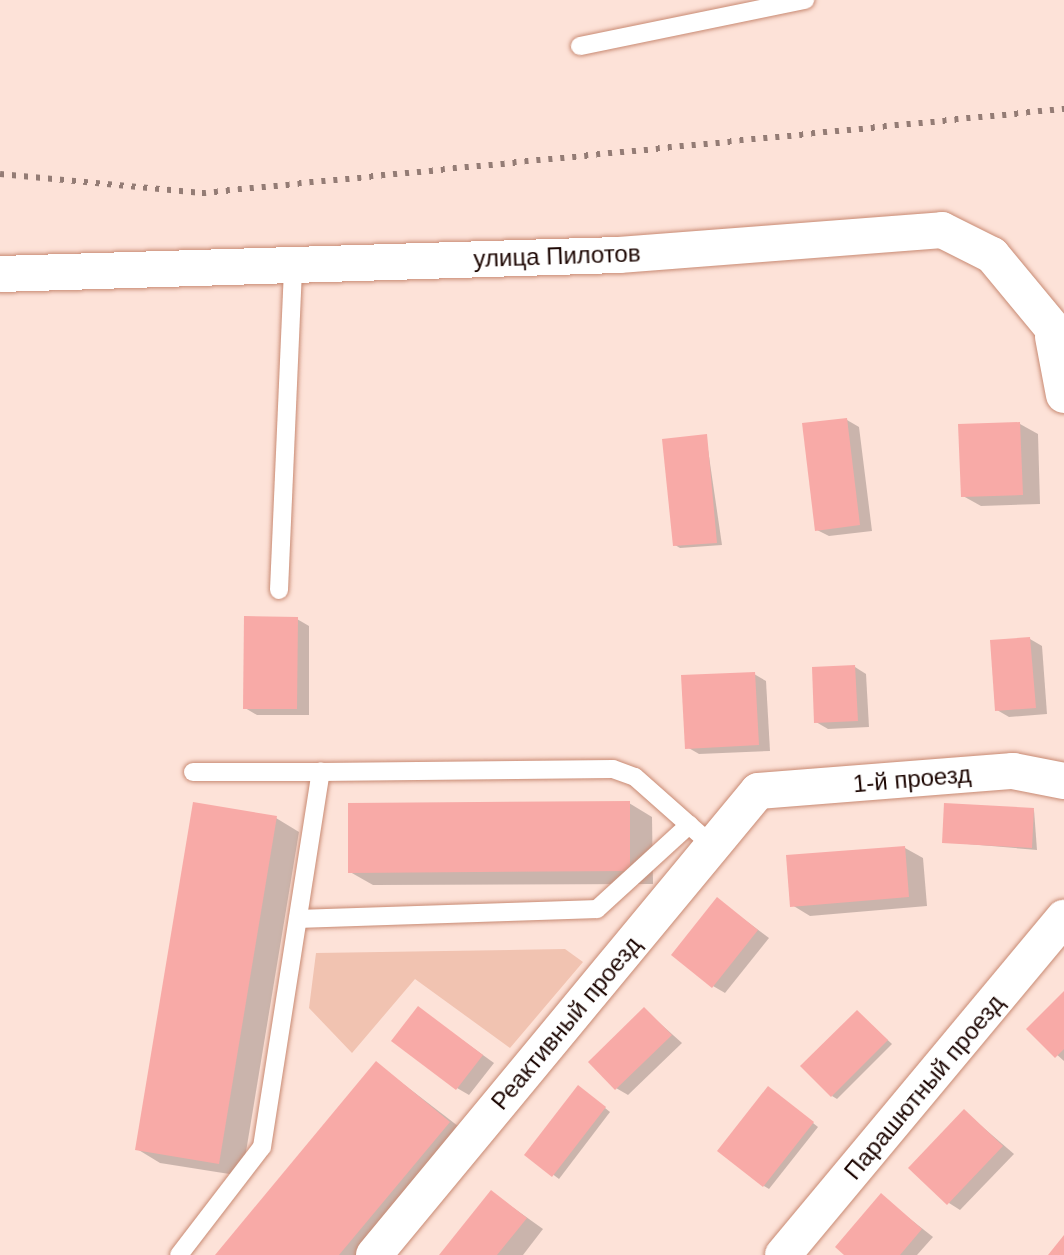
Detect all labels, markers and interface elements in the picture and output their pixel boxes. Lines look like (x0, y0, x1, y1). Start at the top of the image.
street label: улица Пилотов (473, 239, 641, 273)
street label: 1-й проезд (852, 759, 972, 799)
street label: Реактивный проезд (485, 931, 647, 1115)
street label: Парашютный проезд (838, 989, 1010, 1185)

